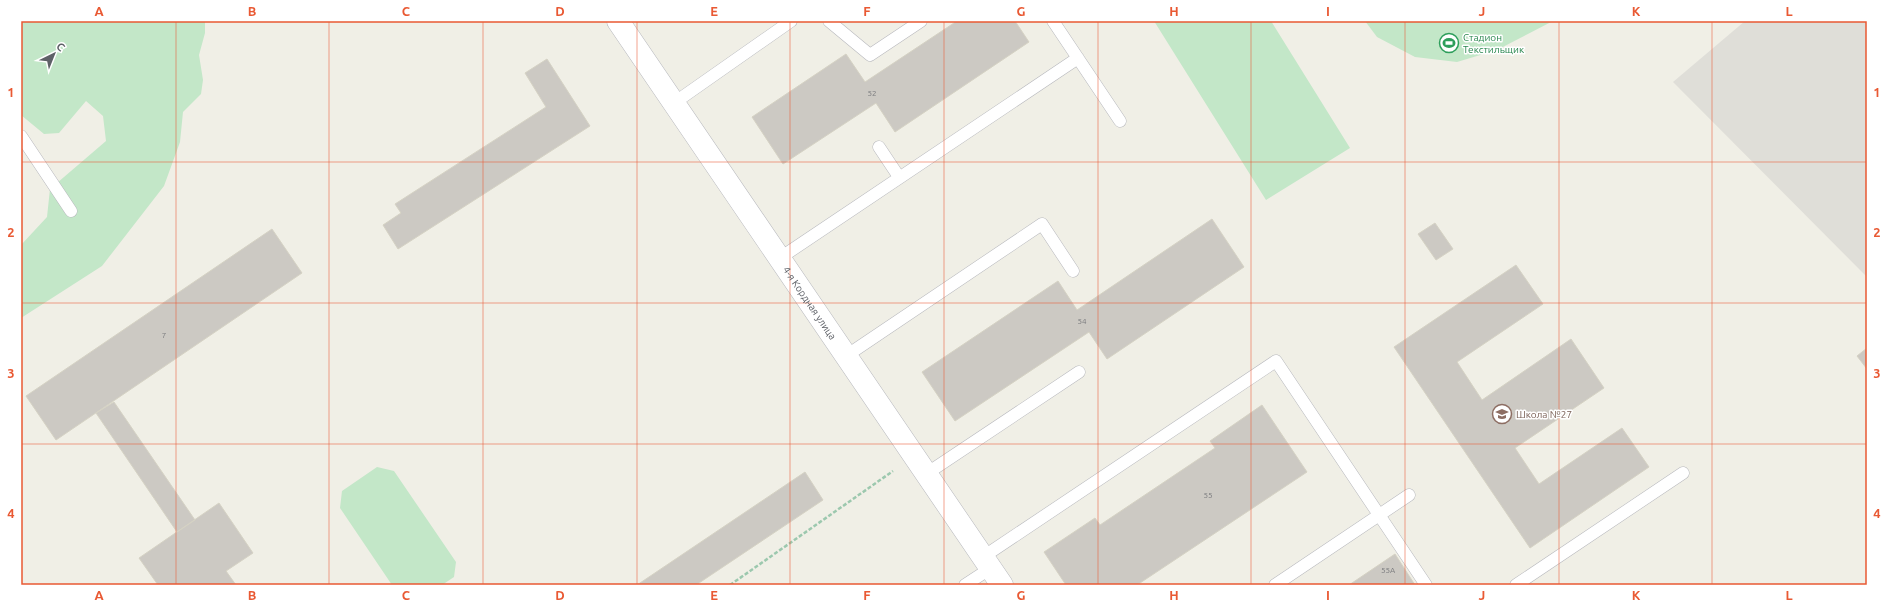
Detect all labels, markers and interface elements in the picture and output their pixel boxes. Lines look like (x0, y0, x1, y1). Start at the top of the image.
text: A (94, 4, 104, 18)
text: B (248, 4, 257, 18)
text: C (402, 4, 411, 18)
text: D (555, 4, 565, 18)
text: E (710, 4, 718, 18)
text: F (863, 4, 871, 18)
text: G (1017, 4, 1026, 18)
text: H (1169, 4, 1179, 18)
text: I (1326, 4, 1330, 18)
text: J (1479, 4, 1485, 18)
text: K (1632, 4, 1641, 18)
text: L (1785, 4, 1793, 18)
sports icon: Стадион Текстильщик (1438, 32, 1460, 54)
place label: Стадион Текстильщик (1463, 32, 1524, 55)
north arrow (34, 34, 74, 74)
text: С (54, 40, 67, 53)
text: 1 (7, 85, 15, 99)
text: 1 (1873, 85, 1881, 99)
house number: 52 (867, 89, 877, 98)
text: 2 (7, 225, 15, 239)
text: 2 (1873, 225, 1881, 239)
street label: 4-я Кордная улица (781, 264, 839, 341)
house number: 54 (1077, 317, 1087, 326)
house number: 7 (162, 331, 166, 340)
text: 3 (7, 366, 15, 380)
text: 3 (1873, 366, 1881, 380)
school or university icon: Школа №27 (1491, 403, 1513, 425)
place label: Школа №27 (1516, 409, 1572, 420)
house number: 55 (1203, 491, 1213, 500)
text: 4 (7, 506, 15, 520)
text: 4 (1873, 506, 1881, 520)
house number: 55А (1381, 566, 1396, 575)
text: A (94, 588, 104, 602)
text: B (248, 588, 257, 602)
text: C (402, 588, 411, 602)
text: D (555, 588, 565, 602)
text: E (710, 588, 718, 602)
text: F (863, 588, 871, 602)
text: G (1017, 588, 1026, 602)
text: H (1169, 588, 1179, 602)
text: I (1326, 588, 1330, 602)
text: J (1479, 588, 1485, 602)
text: K (1632, 588, 1641, 602)
text: L (1785, 588, 1793, 602)

